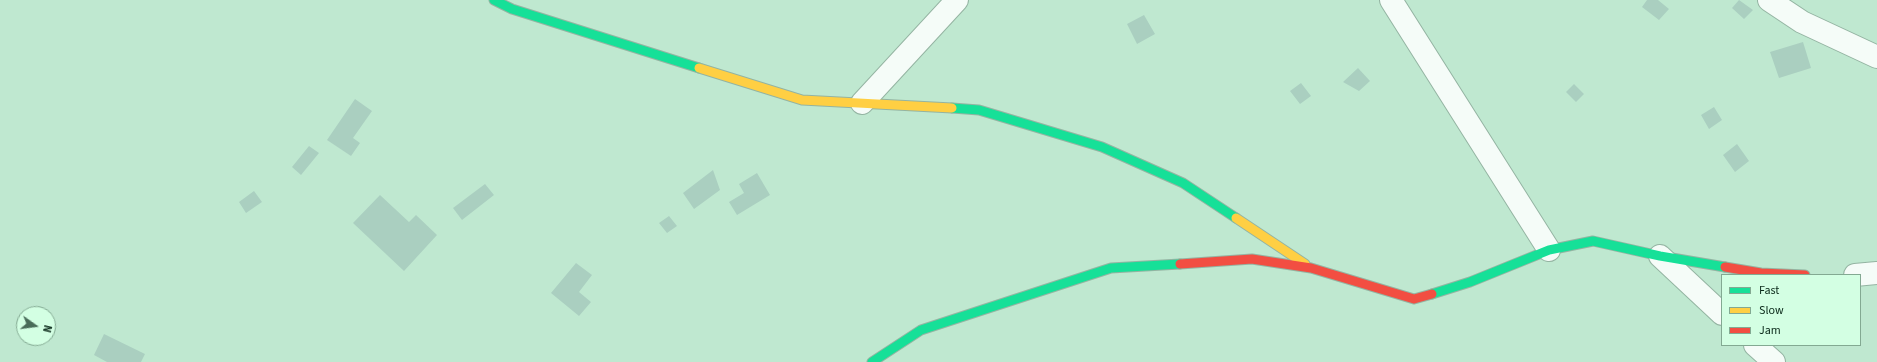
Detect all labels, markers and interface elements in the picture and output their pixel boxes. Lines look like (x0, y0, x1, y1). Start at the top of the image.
legend (1721, 274, 1861, 346)
text: Fast (1759, 282, 1779, 299)
text: Slow (1759, 302, 1784, 319)
north arrow (16, 306, 56, 346)
text: Jam (1759, 322, 1781, 339)
text: N (39, 323, 55, 334)

